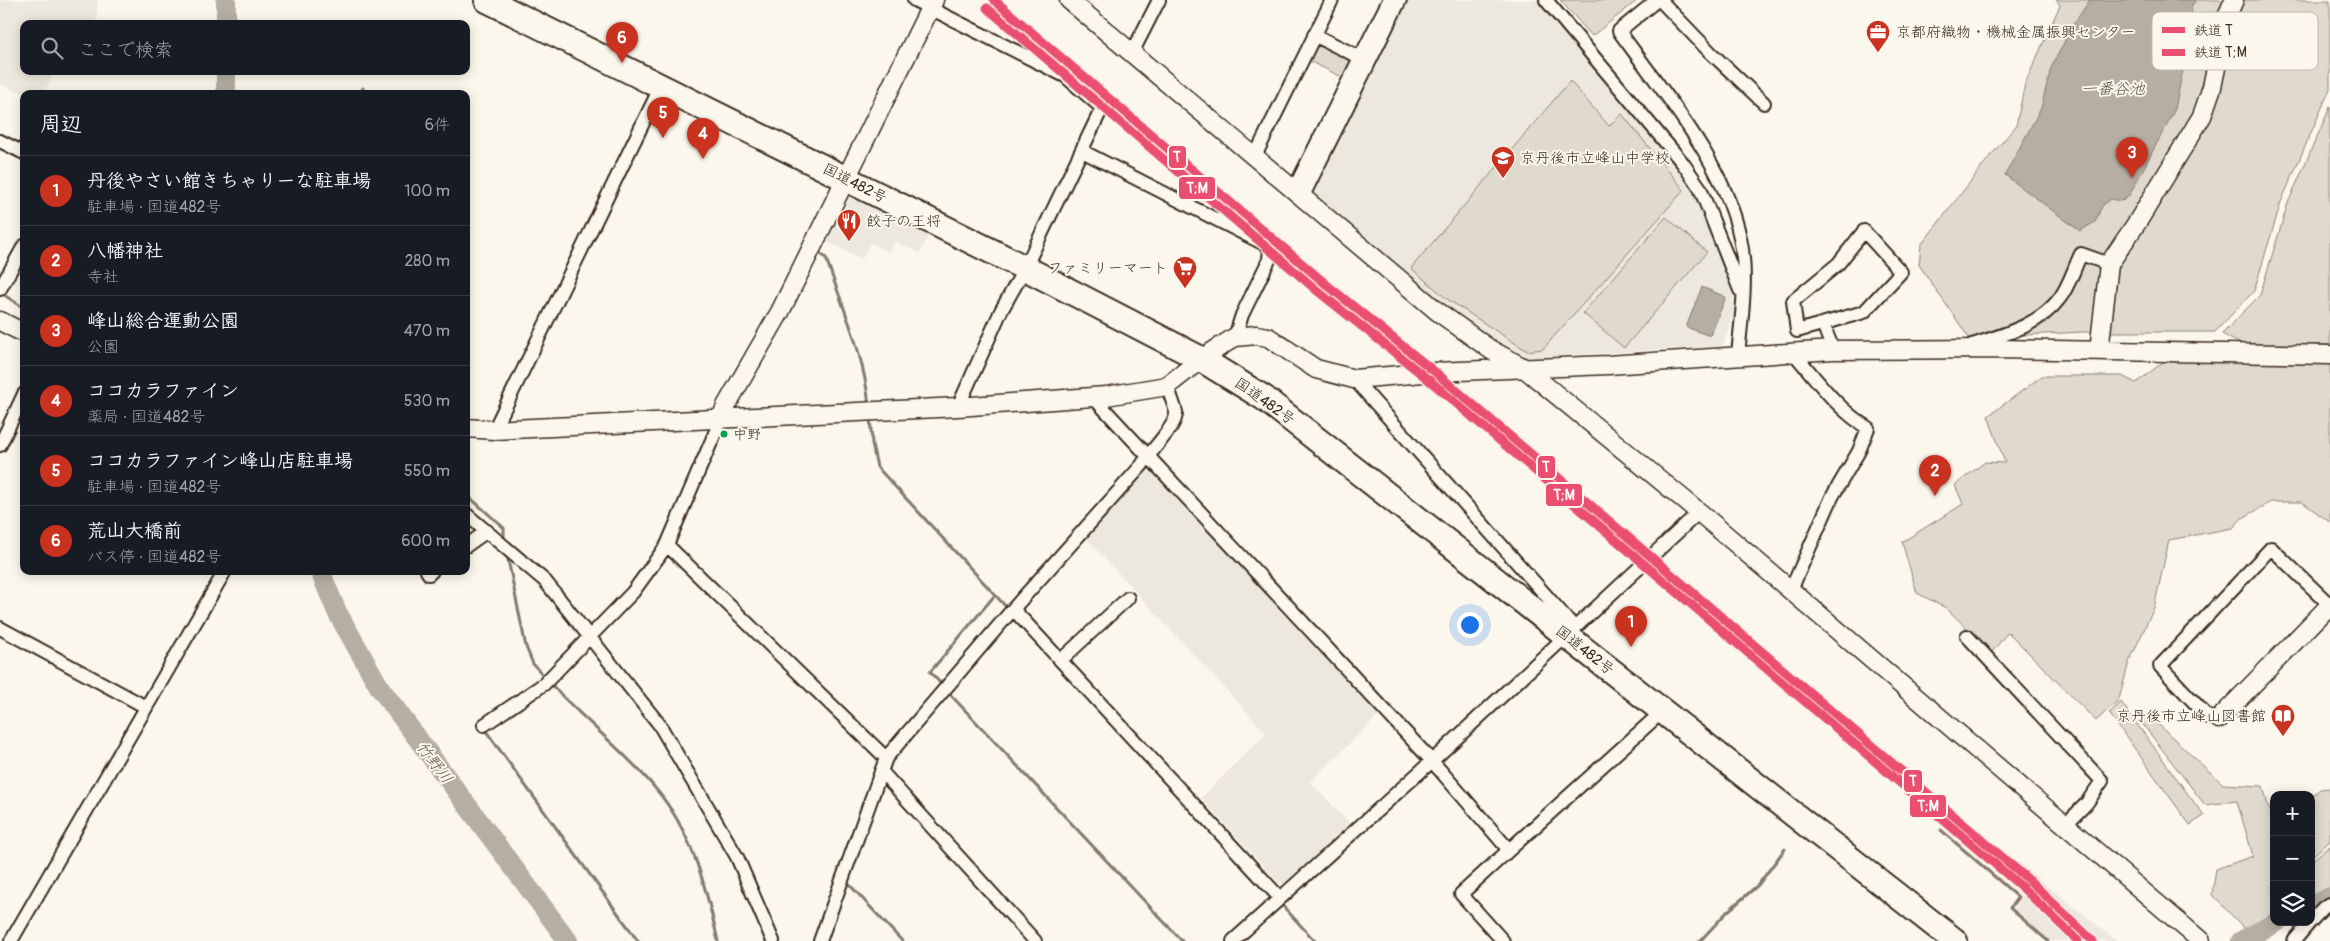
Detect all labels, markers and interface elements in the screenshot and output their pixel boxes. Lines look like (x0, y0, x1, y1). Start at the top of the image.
legend (2152, 12, 2318, 70)
office icon: 京都府織物・機械金属振興センター (1865, 19, 1891, 53)
search box (20, 20, 470, 75)
pin: 6 (606, 22, 638, 63)
text: 鉄道 T (2194, 22, 2233, 39)
place label: 京都府織物・機械金属振興センター (1896, 23, 2135, 42)
icon: search (38, 34, 66, 62)
text: ここで検索 (78, 38, 173, 62)
text: 鉄道 T;M (2194, 44, 2247, 61)
water label: 一番谷池 (2081, 79, 2146, 99)
pin: 5 (647, 97, 679, 138)
text: 周辺 (40, 111, 82, 138)
text: 6件 (425, 115, 450, 135)
pin: 4 (687, 118, 719, 159)
pin: 3 (2116, 137, 2148, 178)
line badge: T (1168, 145, 1187, 169)
school or university icon: 京丹後市立峰山中学校 (1490, 145, 1516, 179)
text: T (1172, 149, 1181, 166)
place label: 京丹後市立峰山中学校 (1520, 149, 1670, 168)
street label: 国道482号 (819, 159, 890, 208)
text: 丹後やさい館きちゃりーな駐車場 (87, 169, 371, 193)
line badge: T;M (1178, 176, 1216, 200)
text: T;M (1185, 180, 1208, 197)
text: 1 (53, 181, 59, 201)
text: 100 m (404, 181, 450, 201)
text: 駐車場 · 国道482号 (87, 197, 221, 217)
restaurant icon: 餃子の王将 (836, 208, 862, 242)
place label: 餃子の王将 (866, 212, 941, 231)
text: 八幡神社 (87, 239, 163, 263)
text: 2 (52, 251, 60, 271)
text: 280 m (404, 251, 450, 271)
supermarket icon: ファミリーマート (1172, 255, 1198, 289)
place label: ファミリーマート (1048, 259, 1168, 278)
text: 寺社 (87, 267, 119, 287)
text: 峰山総合運動公園 (87, 309, 239, 333)
text: 3 (52, 321, 60, 341)
text: 470 m (404, 321, 450, 341)
text: 公園 (87, 337, 119, 357)
street label: 国道482号 (1231, 374, 1299, 429)
text: ココカラファイン (87, 379, 239, 403)
text: 4 (51, 391, 61, 411)
text: 530 m (404, 391, 450, 411)
text: 薬局 · 国道482号 (87, 407, 205, 427)
place label: 中野 (733, 426, 761, 443)
marker: 中野 (719, 429, 729, 439)
text: ココカラファイン峰山店駐車場 (87, 449, 353, 473)
line badge: T (1537, 455, 1556, 479)
pin: 2 (1919, 455, 1951, 496)
text: T (1541, 459, 1550, 476)
text: 5 (52, 461, 60, 481)
text: 550 m (404, 461, 450, 481)
text: 駐車場 · 国道482号 (87, 477, 221, 497)
line badge: T;M (1545, 483, 1583, 507)
text: T;M (1552, 487, 1575, 504)
text: 荒山大橋前 (87, 519, 182, 543)
text: 6 (51, 531, 61, 551)
text: 600 m (401, 531, 450, 551)
text: バス停 · 国道482号 (87, 547, 221, 567)
pin: 1 (1615, 606, 1647, 647)
your location (1457, 612, 1483, 638)
street label: 国道482号 (1551, 621, 1618, 679)
library icon: 京丹後市立峰山図書館 (2270, 703, 2296, 737)
place label: 京丹後市立峰山図書館 (2116, 707, 2266, 726)
water label: 竹野川 (412, 737, 457, 788)
line badge: T (1903, 769, 1923, 793)
text: T (1908, 773, 1917, 790)
map controls (2270, 791, 2315, 926)
button: + (2270, 791, 2315, 836)
line badge: T;M (1909, 794, 1947, 818)
text: T;M (1916, 798, 1939, 815)
button: − (2270, 836, 2315, 881)
button: layers (2270, 881, 2315, 926)

